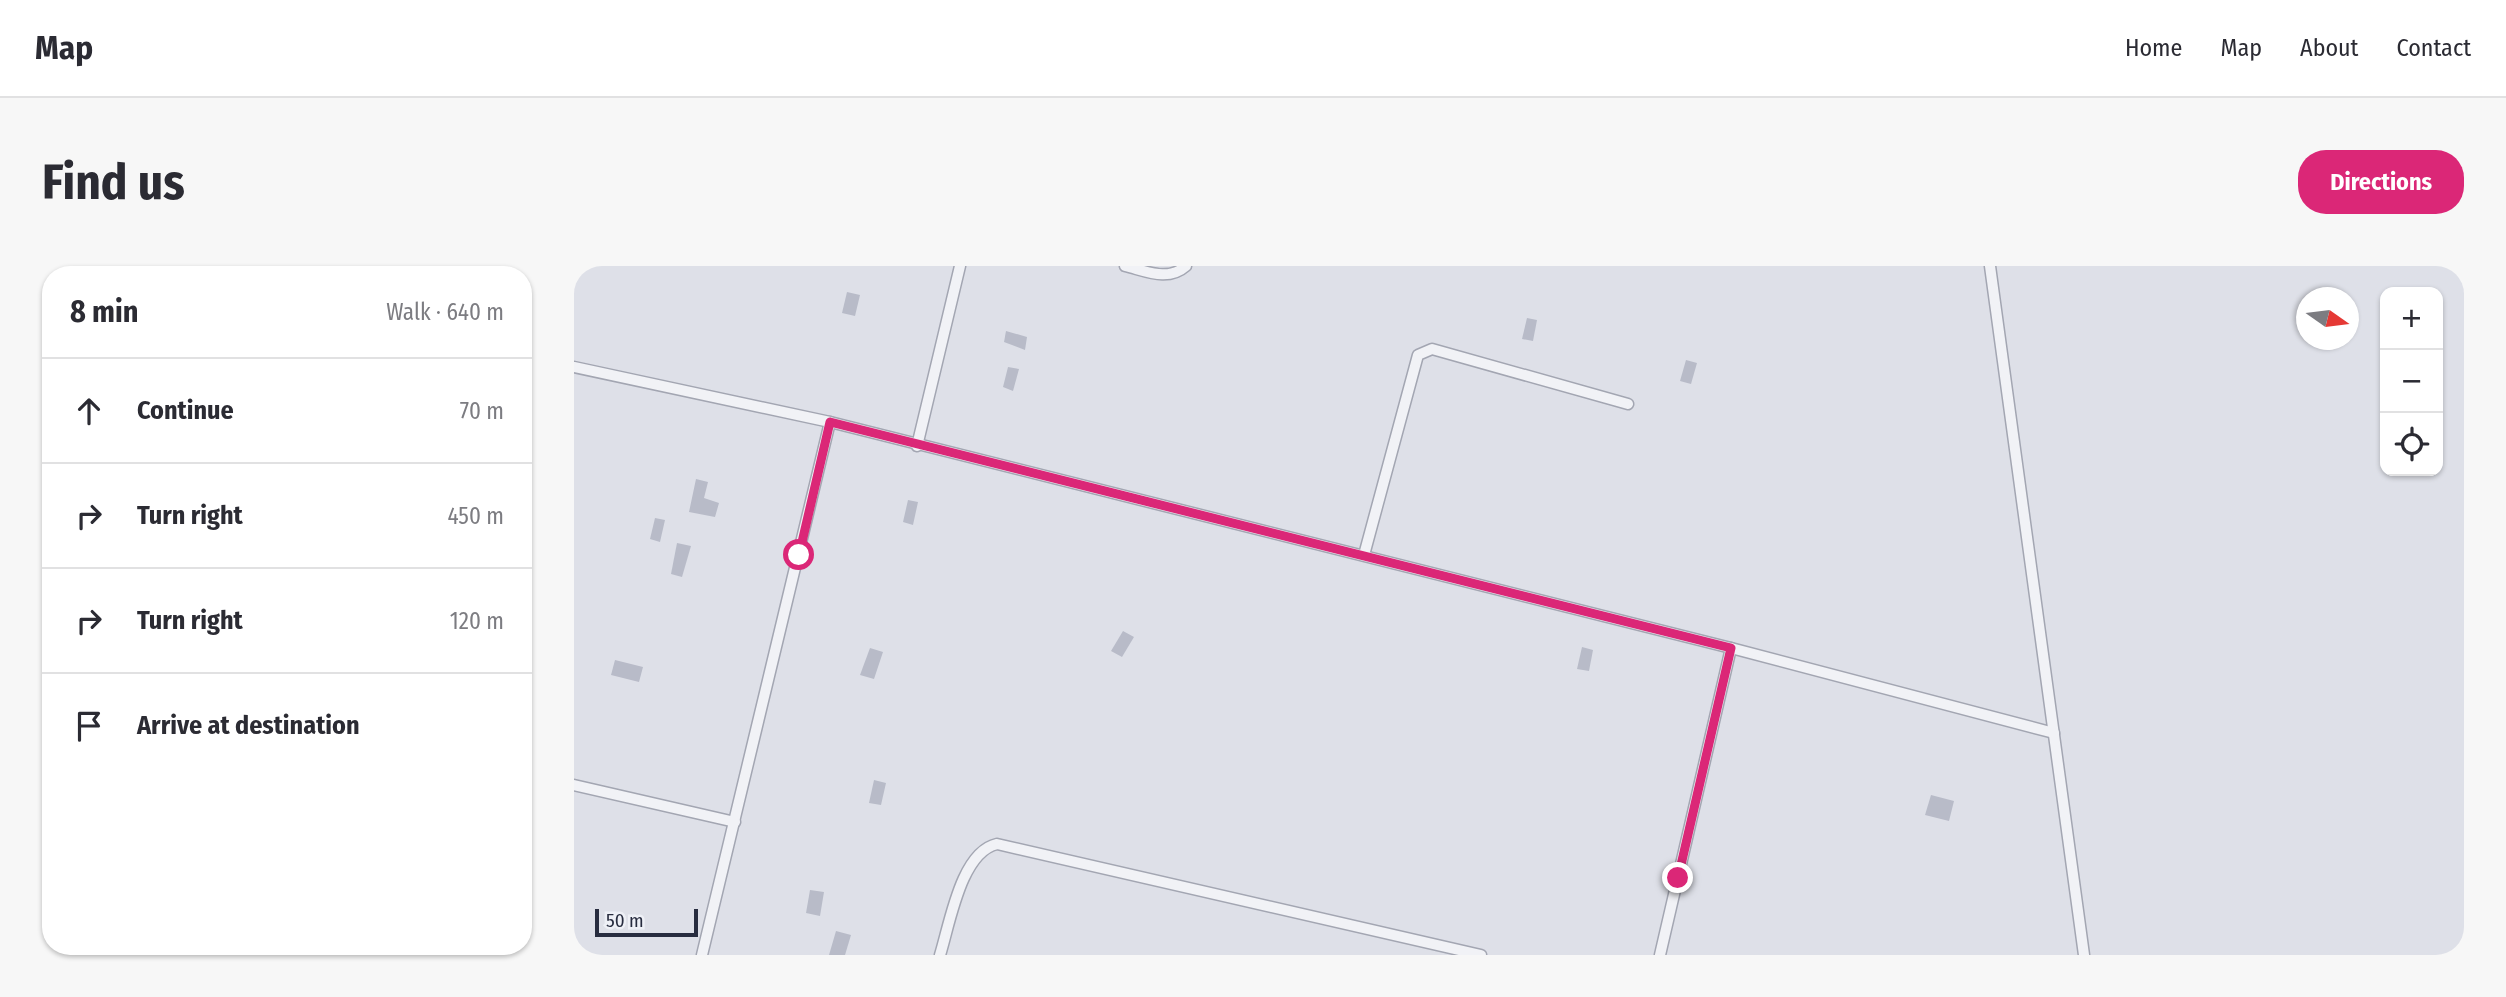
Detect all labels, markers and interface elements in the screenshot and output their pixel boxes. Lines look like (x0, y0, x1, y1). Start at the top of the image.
text: Map (35, 28, 93, 68)
text: Home (2125, 34, 2182, 62)
text: Map (2220, 34, 2262, 62)
text: About (2300, 34, 2358, 62)
text: Contact (2396, 34, 2471, 62)
button: Directions (2298, 150, 2464, 214)
text: Find us (42, 153, 185, 212)
north arrow (2296, 287, 2359, 350)
map controls (2380, 287, 2443, 476)
button: + (2380, 287, 2443, 350)
text: 8 min (70, 294, 138, 330)
text: Walk · 640 m (386, 298, 504, 326)
button: − (2380, 350, 2443, 413)
icon: ahead (70, 392, 108, 430)
text: Continue (137, 395, 234, 426)
text: 70 m (460, 397, 504, 425)
button: locate (2380, 413, 2443, 476)
icon: right (70, 497, 108, 535)
text: Turn right (137, 500, 243, 531)
text: 450 m (447, 502, 504, 530)
route start (783, 539, 814, 570)
icon: right (70, 602, 108, 640)
text: Turn right (137, 605, 243, 636)
text: 120 m (450, 607, 504, 635)
icon: arrive (70, 707, 108, 745)
text: Arrive at destination (137, 710, 360, 741)
route end (1662, 862, 1693, 893)
scale bar (595, 906, 698, 938)
text: 50 m (606, 909, 644, 932)

